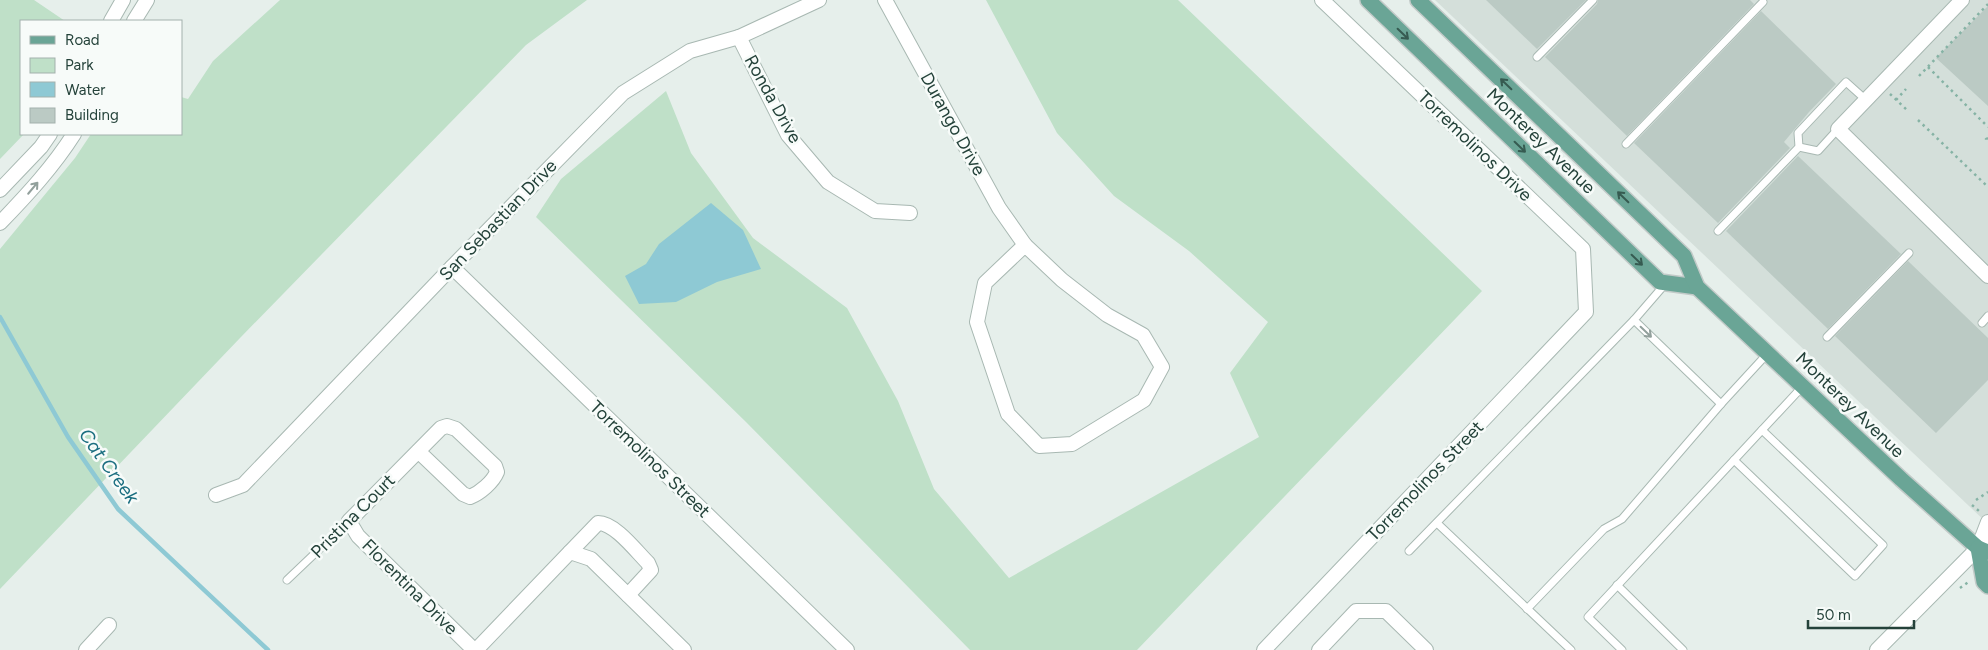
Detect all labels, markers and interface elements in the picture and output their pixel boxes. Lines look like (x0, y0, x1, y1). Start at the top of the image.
legend (20, 20, 182, 135)
one-way arrow (1397, 28, 1410, 40)
text: Road (65, 31, 100, 49)
street label: Ronda Drive (740, 51, 806, 147)
text: Park (65, 56, 94, 74)
street label: Durango Drive (916, 68, 991, 180)
one-way arrow (1501, 79, 1513, 91)
text: Water (65, 81, 105, 99)
street label: Monterey Avenue (1482, 84, 1600, 199)
street label: Torremolinos Drive (1413, 86, 1537, 206)
text: Building (65, 106, 119, 124)
one-way arrow (1514, 141, 1526, 153)
street label: San Sebastian Drive (435, 155, 562, 285)
one-way arrow (28, 182, 39, 195)
one-way arrow (1617, 191, 1630, 203)
one-way arrow (1631, 254, 1643, 266)
one-way arrow (1640, 326, 1653, 338)
street label: Monterey Avenue (1791, 348, 1909, 463)
street label: Torremolinos Street (585, 396, 715, 522)
street label: Torremolinos Street (1362, 416, 1488, 546)
water label: Cat Creek (74, 424, 144, 509)
street label: Pristina Court (306, 469, 400, 563)
street label: Florentina Drive (358, 535, 463, 640)
scale bar (1808, 598, 1914, 630)
text: 50 m (1816, 606, 1851, 624)

